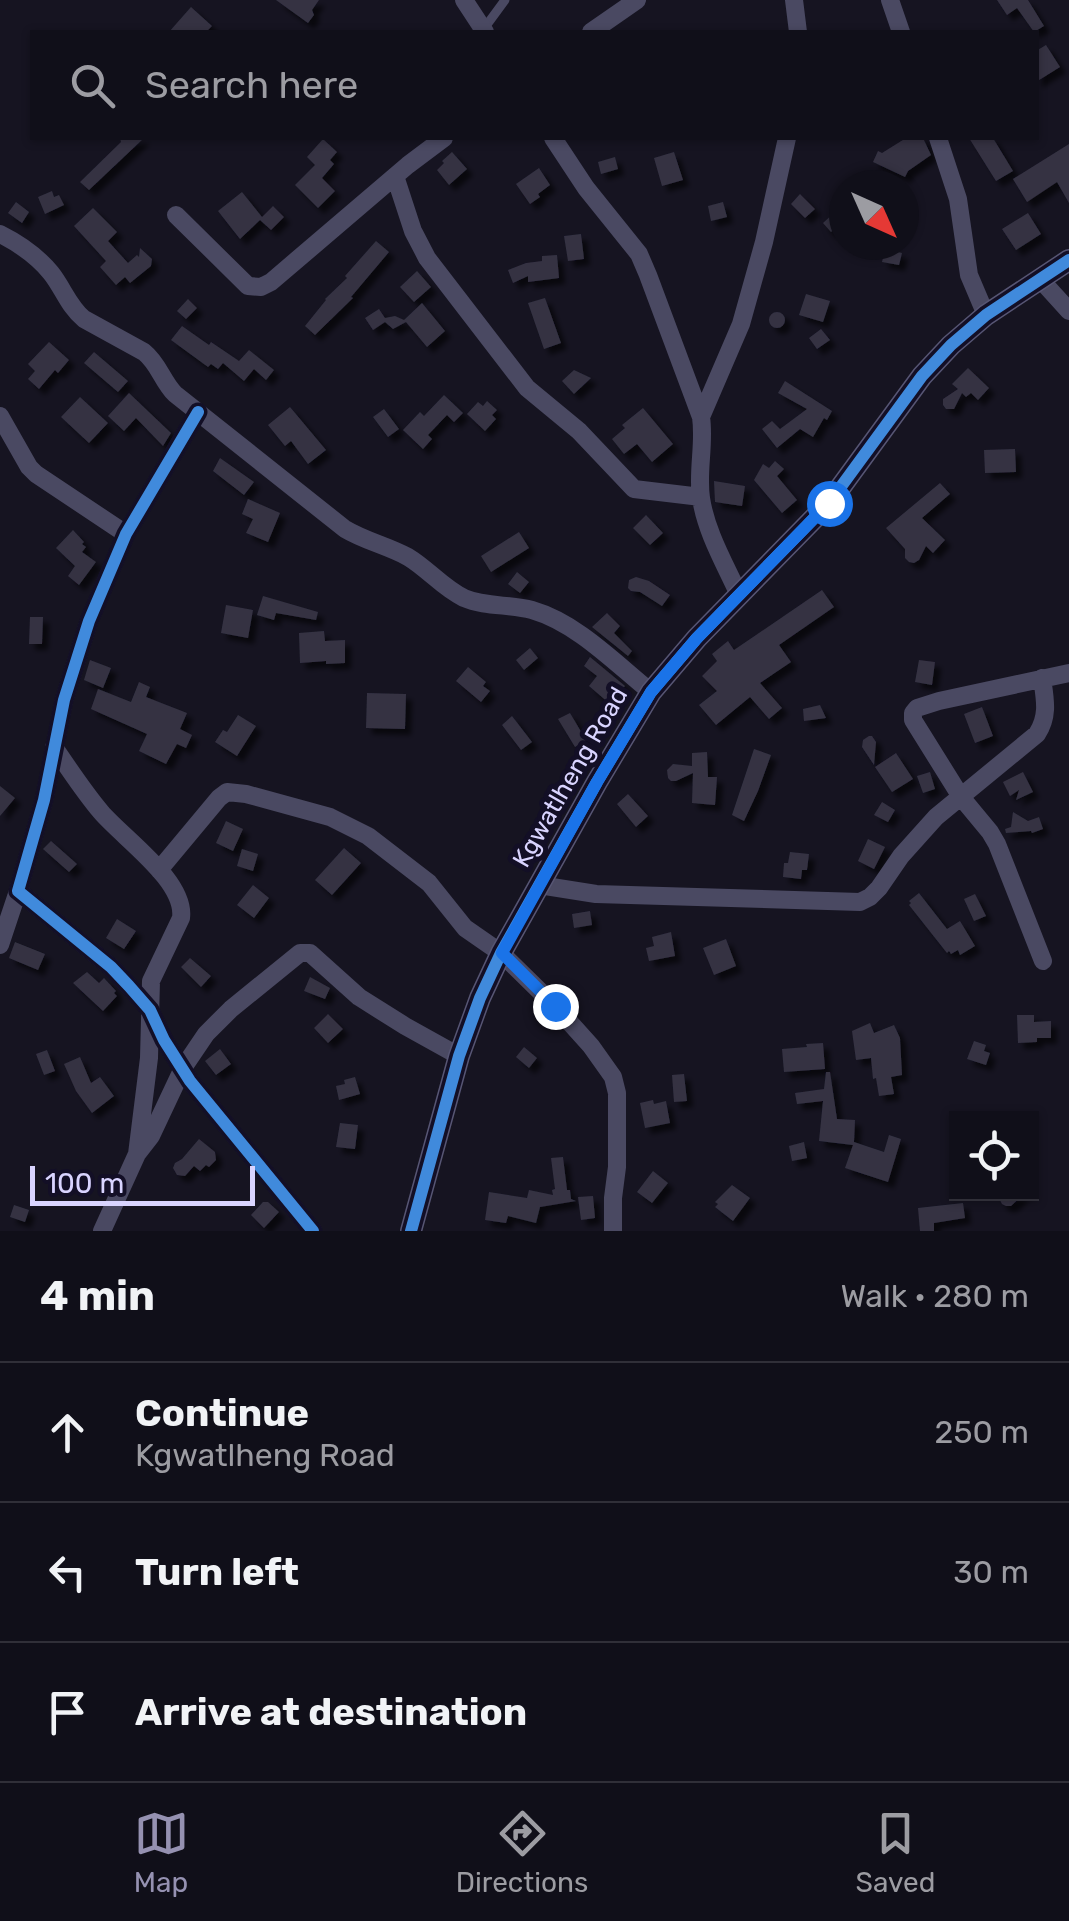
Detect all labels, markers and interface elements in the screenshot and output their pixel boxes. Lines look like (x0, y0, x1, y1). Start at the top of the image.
search box (30, 30, 1039, 140)
icon: search (65, 58, 120, 113)
text: Search here (145, 62, 358, 108)
north arrow (829, 170, 919, 260)
route start (807, 481, 853, 527)
street label: Kgwatlheng Road (507, 682, 633, 872)
route end (533, 984, 579, 1030)
map controls (949, 1111, 1039, 1201)
button: locate (949, 1111, 1039, 1201)
scale bar (30, 1161, 255, 1206)
text: 100 m (45, 1167, 124, 1200)
text: 4 min (40, 1271, 155, 1321)
text: Walk · 280 m (840, 1277, 1029, 1315)
text: Continue (135, 1390, 309, 1436)
icon: ahead (40, 1405, 95, 1460)
text: 250 m (935, 1413, 1029, 1451)
text: Kgwatlheng Road (135, 1436, 395, 1474)
icon: left (40, 1545, 95, 1600)
text: Turn left (135, 1549, 299, 1595)
text: 30 m (953, 1553, 1029, 1591)
icon: arrive (40, 1685, 95, 1740)
text: Arrive at destination (135, 1689, 527, 1735)
tab: Map (134, 1806, 189, 1899)
tab: Directions (456, 1806, 588, 1899)
tab: Saved (855, 1806, 935, 1899)

